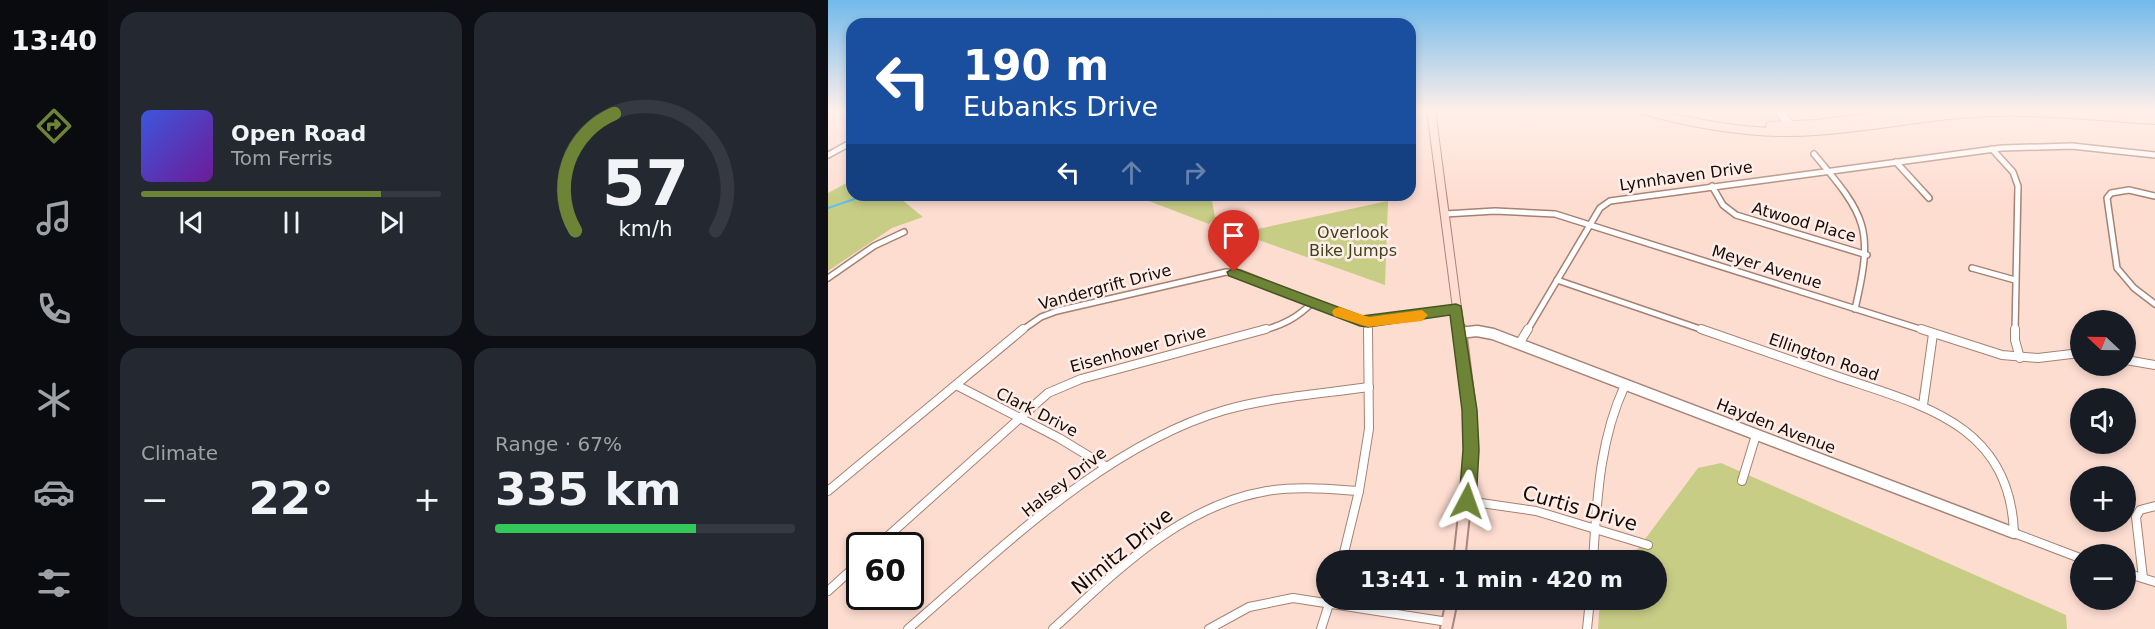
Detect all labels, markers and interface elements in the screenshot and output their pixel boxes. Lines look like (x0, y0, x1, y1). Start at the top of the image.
text: 13:40 (11, 25, 97, 56)
text: 190 m (963, 41, 1109, 90)
icon: left (864, 42, 942, 120)
text: Eubanks Drive (963, 91, 1158, 122)
icon: directions (33, 105, 75, 147)
text: Open Road (231, 121, 366, 146)
text: Tom Ferris (231, 146, 333, 170)
text: 57 (602, 147, 688, 220)
icon: left (1052, 156, 1085, 189)
icon: ahead (1115, 156, 1148, 189)
icon: right (1178, 156, 1211, 189)
street label: Lynnhaven Drive (1618, 157, 1754, 195)
icon: music (33, 197, 75, 239)
street label: Atwood Place (1750, 198, 1858, 246)
icon: previous (175, 206, 208, 239)
icon: pause (275, 206, 308, 239)
icon: next (375, 206, 408, 239)
pin (1208, 210, 1259, 272)
text: km/h (618, 217, 672, 242)
icon: arrive (1217, 219, 1250, 252)
park label: Overlook Bike Jumps (1309, 223, 1397, 260)
street label: Meyer Avenue (1710, 241, 1824, 293)
street label: Vandergrift Drive (1037, 260, 1173, 314)
icon: phone (33, 288, 75, 330)
north arrow (2070, 310, 2136, 376)
map controls (2070, 310, 2136, 610)
street label: Eisenhower Drive (1068, 322, 1208, 376)
street label: Ellington Road (1766, 329, 1882, 385)
icon: climate (33, 379, 75, 421)
street label: Clark Drive (993, 383, 1081, 441)
button: sound (2070, 388, 2136, 454)
street label: Hayden Avenue (1714, 395, 1838, 457)
text: Range · 67% (495, 432, 622, 456)
text: Climate (141, 441, 218, 465)
street label: Halsey Drive (1018, 443, 1110, 521)
text: 335 km (495, 463, 681, 516)
button: + (2070, 466, 2136, 532)
position arrow (1435, 469, 1499, 533)
icon: car (33, 471, 75, 513)
text: 22° (248, 472, 334, 525)
text: − (141, 480, 169, 519)
text: + (413, 480, 441, 519)
street label: Curtis Drive (1520, 480, 1640, 536)
street label: Nimitz Drive (1066, 503, 1178, 599)
speed limit sign: 60 (846, 532, 924, 610)
button: − (2070, 544, 2136, 610)
icon: filters (33, 562, 75, 604)
text: 13:41 · 1 min · 420 m (1360, 567, 1623, 592)

